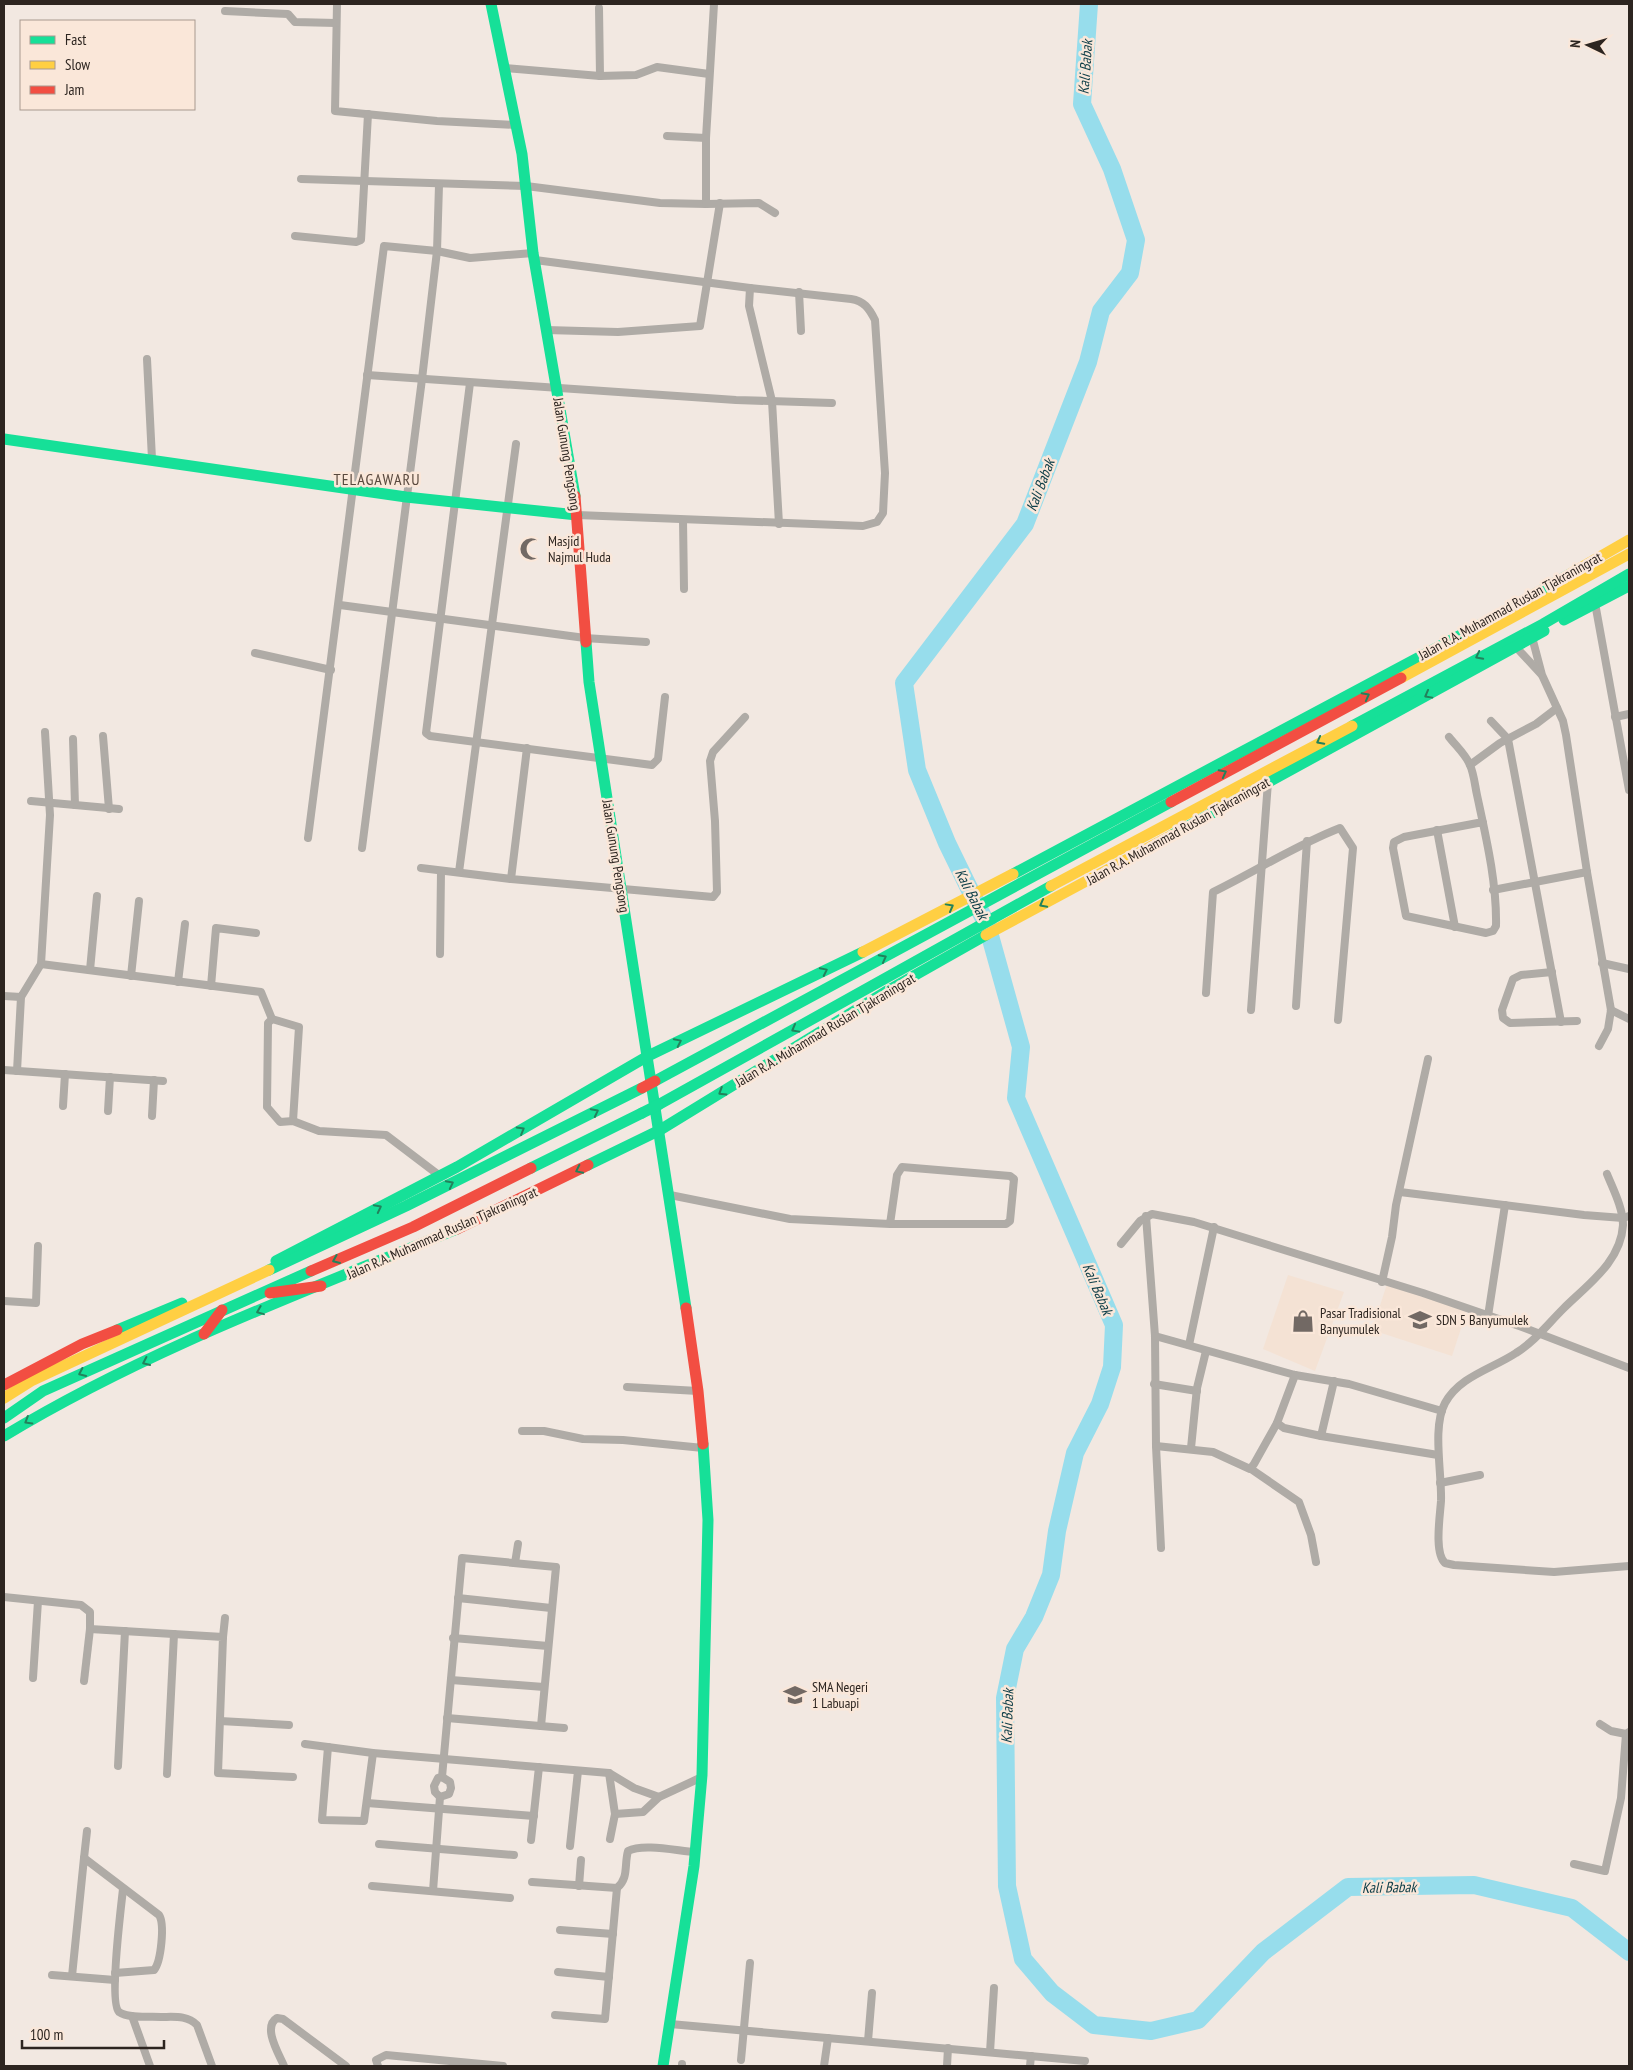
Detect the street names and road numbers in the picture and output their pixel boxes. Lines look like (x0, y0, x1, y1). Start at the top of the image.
street label: Jalan Gunung Pengsong (549, 395, 585, 512)
street label: Jalan R.A. Muhammad Ruslan Tjakraningrat (1414, 548, 1605, 664)
street label: Jalan R.A. Muhammad Ruslan Tjakraningrat (1082, 773, 1273, 889)
street label: Jalan Gunung Pengsong (598, 797, 634, 914)
street label: Jalan R.A. Muhammad Ruslan Tjakraningrat (731, 969, 918, 1091)
street label: Jalan R.A. Muhammad Ruslan Tjakraningrat (343, 1183, 540, 1284)

